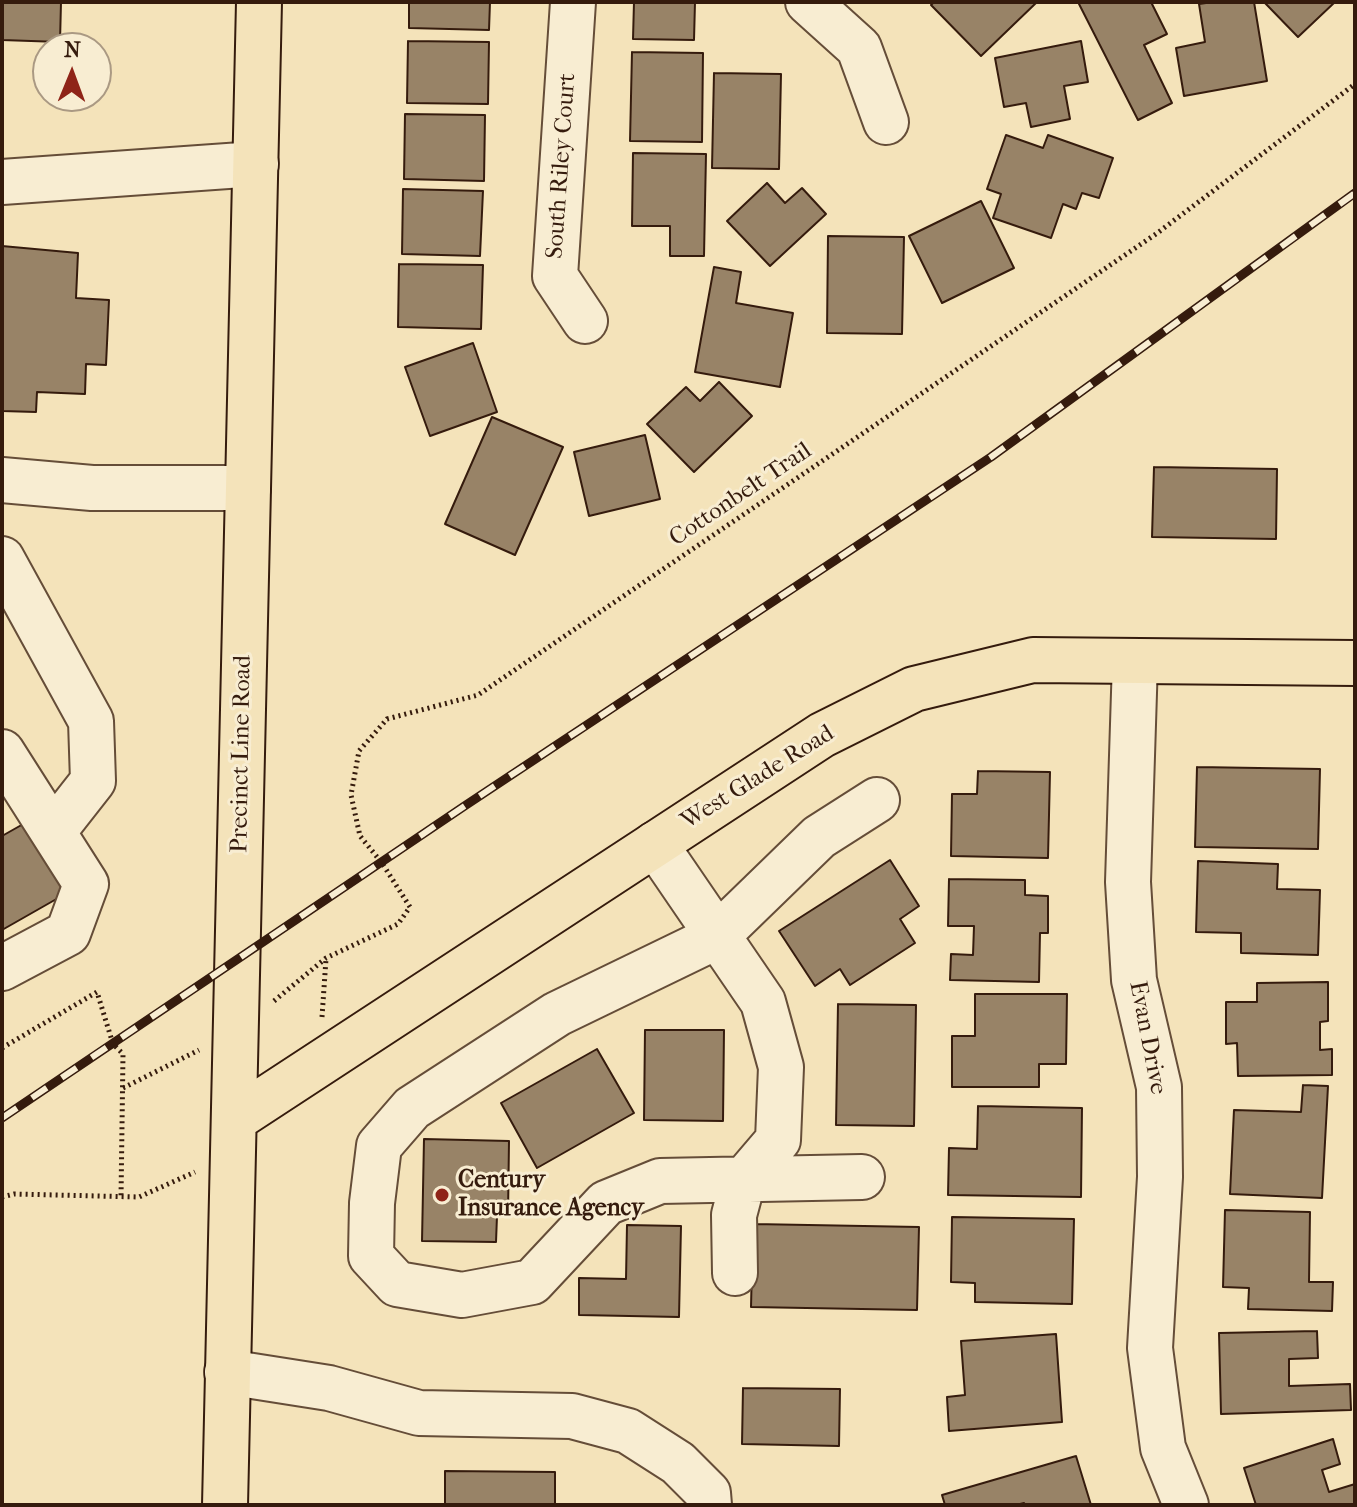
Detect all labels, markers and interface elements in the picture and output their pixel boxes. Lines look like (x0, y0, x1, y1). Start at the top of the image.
north arrow (32, 32, 112, 112)
text: N (64, 37, 81, 63)
street label: South Riley Court (541, 72, 583, 260)
street label: Cottonbelt Trail (664, 437, 818, 553)
street label: Precinct Line Road (226, 655, 258, 853)
street label: West Glade Road (676, 720, 840, 836)
street label: Evan Drive (1122, 979, 1172, 1097)
place label: Century Insurance Agency (458, 1167, 644, 1223)
marker: Century Insurance Agency (433, 1186, 451, 1204)

